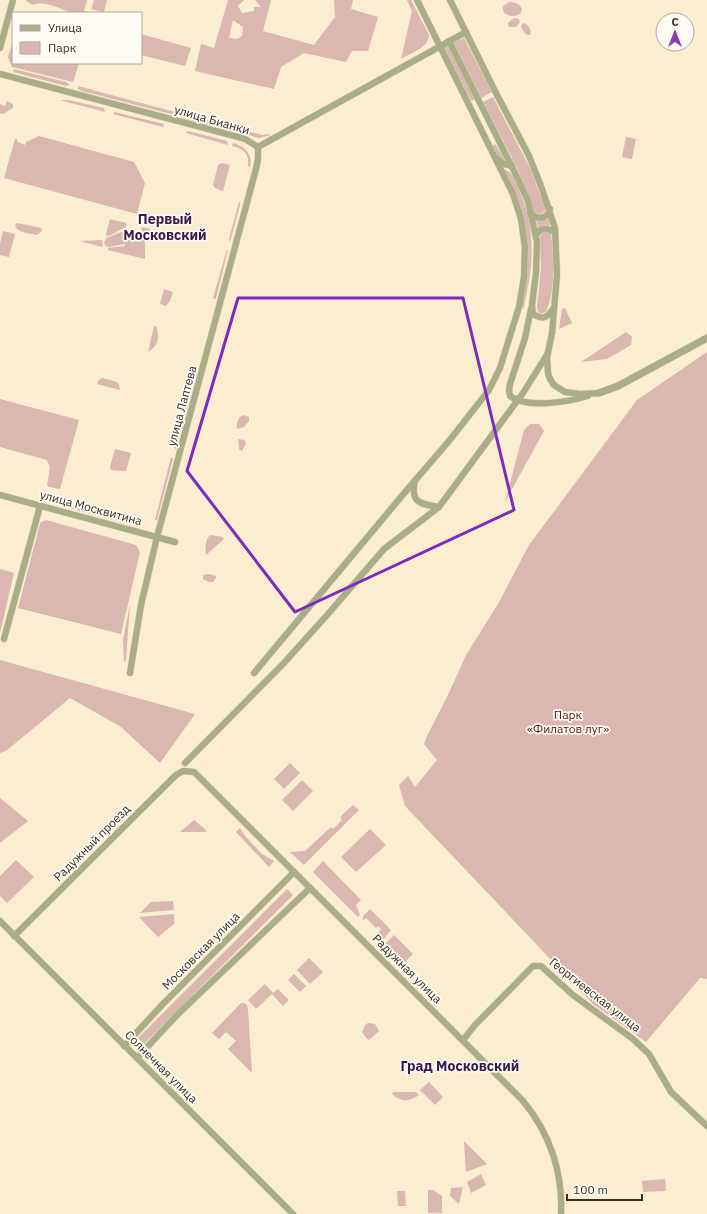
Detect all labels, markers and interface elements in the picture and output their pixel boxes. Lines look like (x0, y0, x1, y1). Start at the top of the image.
legend (12, 12, 142, 64)
north arrow (655, 12, 695, 52)
text: С (671, 15, 679, 29)
text: Улица (48, 20, 82, 35)
text: Парк (48, 40, 77, 55)
street label: улица Бианки (173, 102, 252, 137)
district label: Первый Московский (123, 210, 207, 244)
street label: улица Лаптева (164, 363, 200, 448)
street label: улица Москвитина (38, 487, 144, 529)
park label: Парк «Филатов луг» (527, 707, 609, 736)
street label: Радужный проезд (50, 801, 133, 884)
street label: Московская улица (159, 908, 243, 993)
street label: Радужная улица (369, 931, 446, 1007)
street label: Георгиевская улица (547, 954, 645, 1035)
street label: Солнечная улица (122, 1027, 201, 1107)
district label: Град Московский (401, 1057, 519, 1075)
scale bar (567, 1176, 642, 1202)
text: 100 m (573, 1182, 608, 1197)

